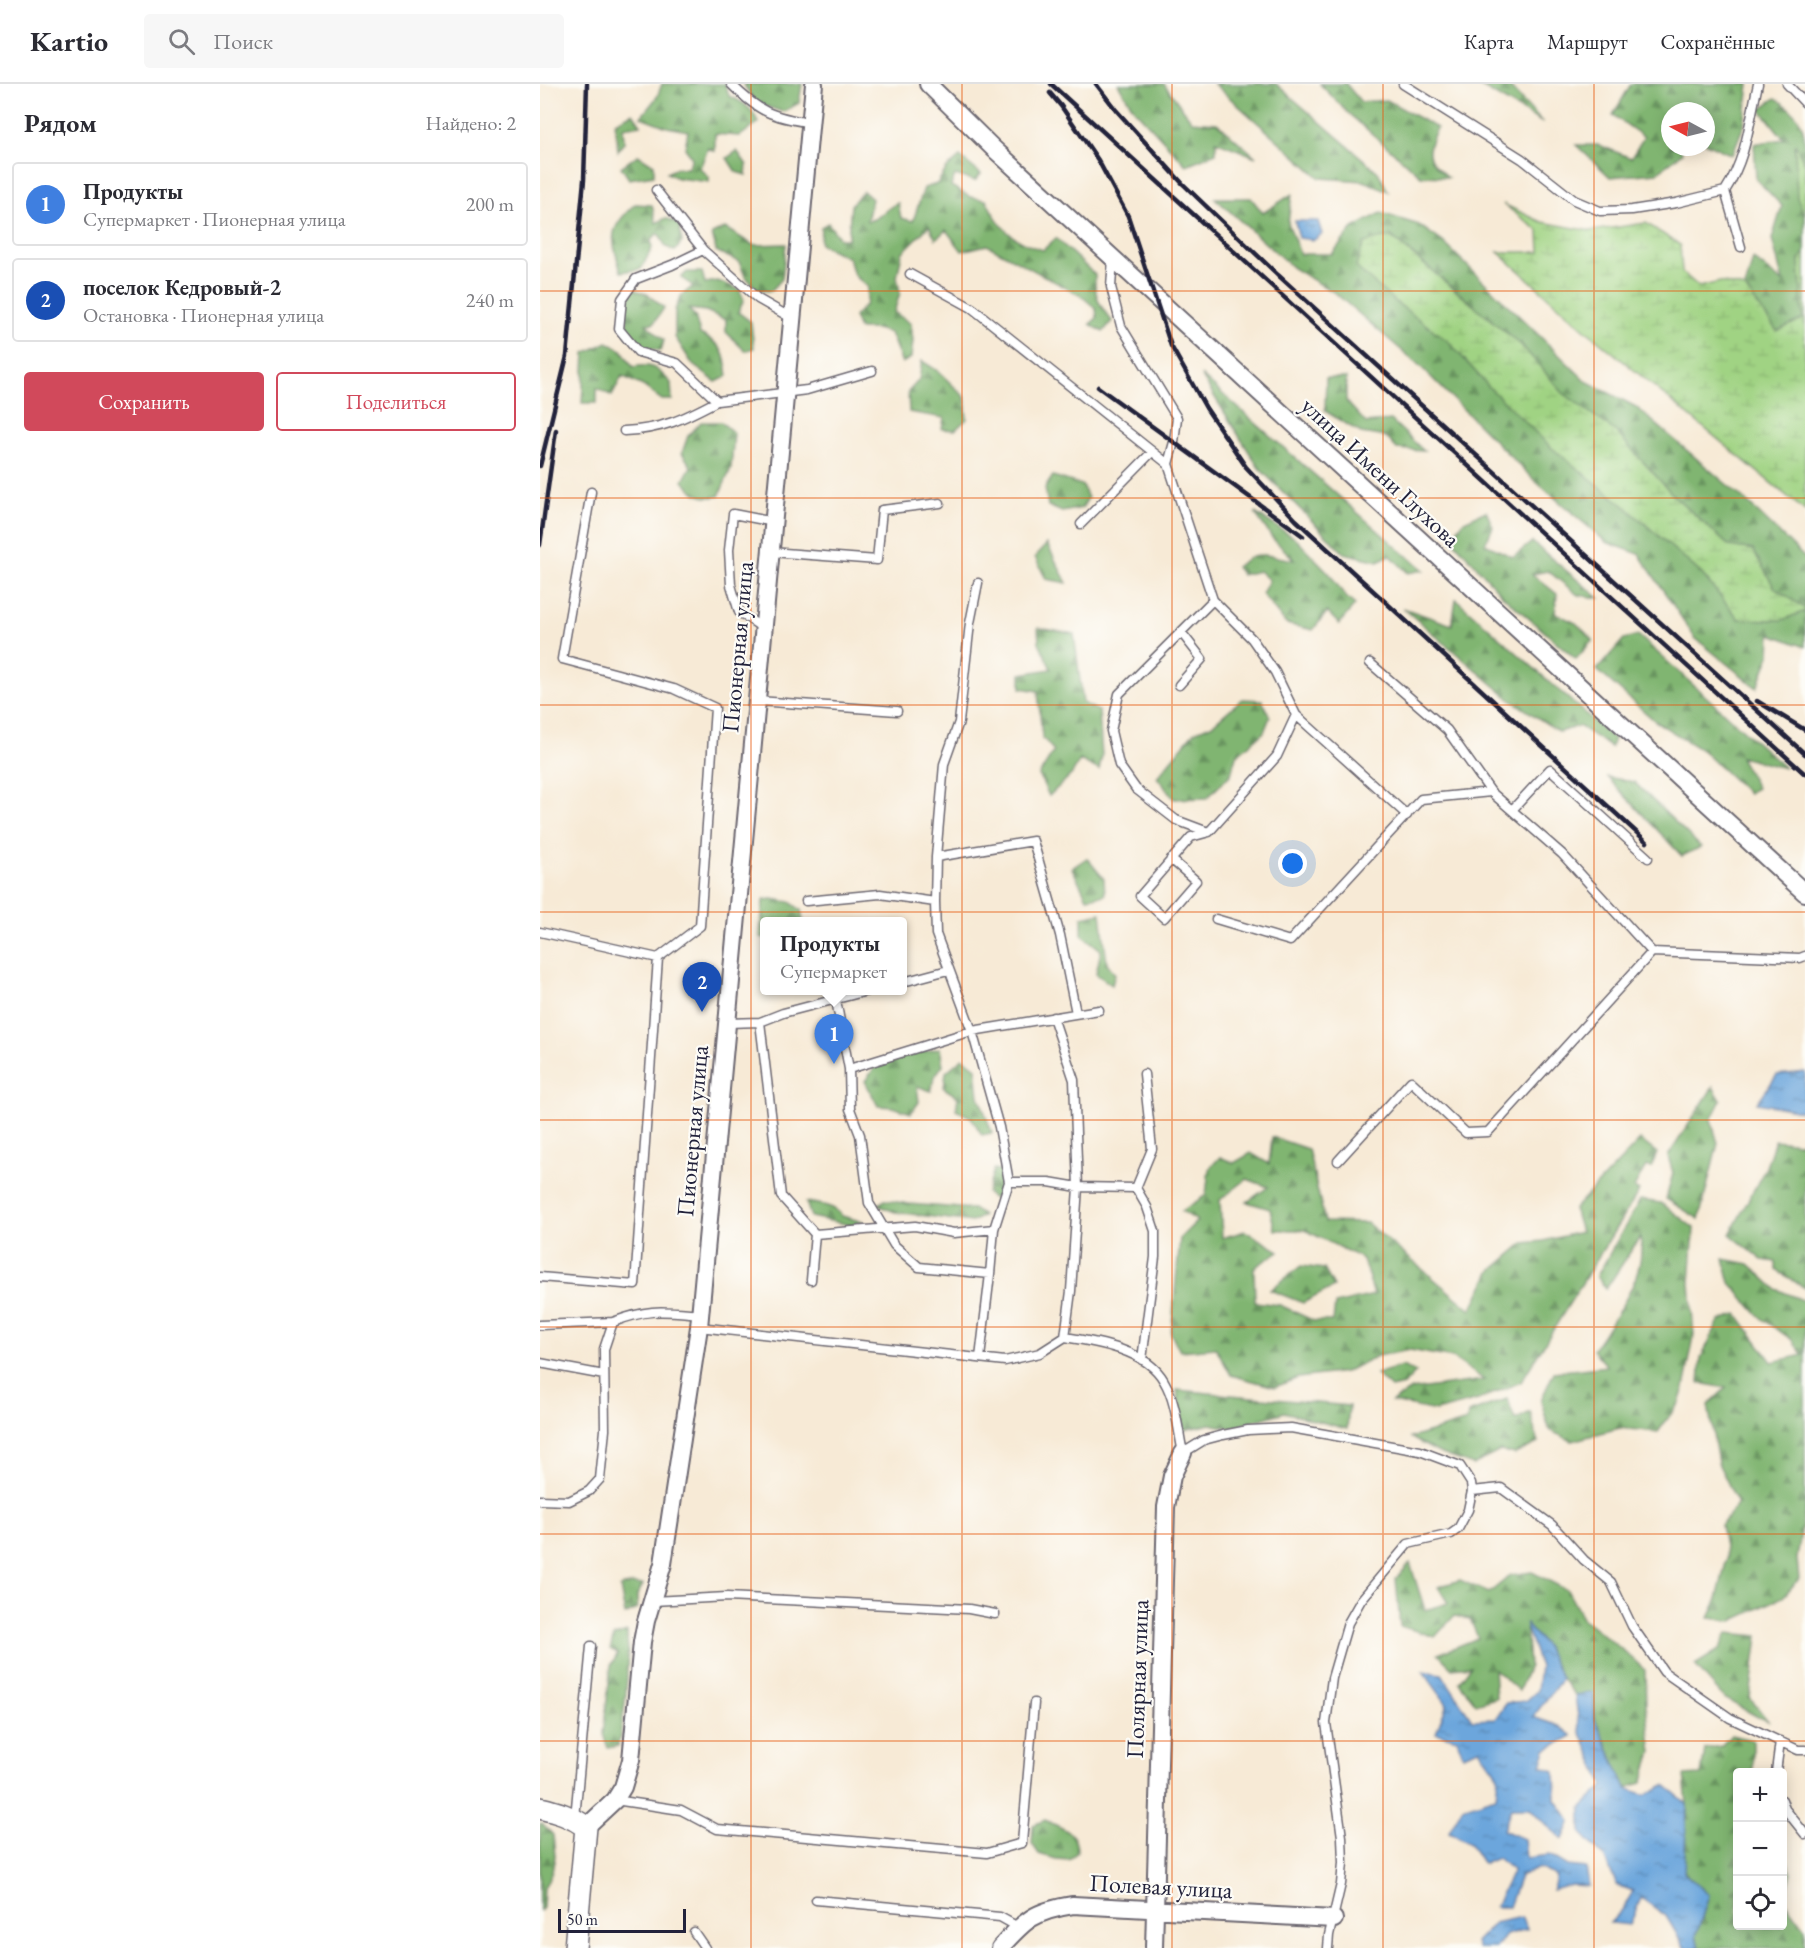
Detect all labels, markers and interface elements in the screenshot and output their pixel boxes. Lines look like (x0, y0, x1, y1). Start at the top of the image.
search box (144, 14, 564, 68)
text: Kartio (30, 23, 108, 59)
icon: search (165, 25, 198, 58)
text: Поиск (213, 27, 273, 56)
text: Карта (1464, 28, 1514, 55)
text: Маршрут (1547, 28, 1628, 55)
text: Сохранённые (1661, 28, 1775, 55)
north arrow (1661, 102, 1715, 156)
text: Рядом (24, 106, 97, 140)
text: Найдено: 2 (425, 110, 516, 136)
text: Продукты (83, 177, 183, 206)
text: 1 (40, 191, 51, 217)
text: 200 m (466, 191, 514, 217)
text: Супермаркет · Пионерная улица (83, 206, 346, 232)
text: поселок Кедровый-2 (83, 273, 281, 302)
text: 2 (40, 287, 51, 313)
text: 240 m (466, 287, 514, 313)
text: Остановка · Пионерная улица (83, 302, 324, 328)
button: Сохранить (24, 372, 264, 431)
button: Поделиться (276, 372, 516, 431)
street label: улица Имени Глухова (1295, 390, 1468, 554)
street label: Пионерная улица (714, 559, 760, 734)
your location (1278, 849, 1307, 878)
popup (760, 917, 907, 995)
text: Продукты (780, 929, 880, 958)
text: Супермаркет (780, 958, 887, 984)
pin: 2 (682, 962, 722, 1012)
pin: 1 (814, 1014, 854, 1064)
street label: Пионерная улица (669, 1043, 715, 1218)
street label: Полярная улица (1119, 1598, 1155, 1759)
map controls (1733, 1768, 1787, 1930)
button: + (1733, 1768, 1787, 1822)
button: − (1733, 1822, 1787, 1876)
street label: Полевая улица (1089, 1867, 1234, 1905)
button: locate (1733, 1876, 1787, 1930)
scale bar (558, 1906, 686, 1934)
text: 50 m (567, 1909, 598, 1930)

